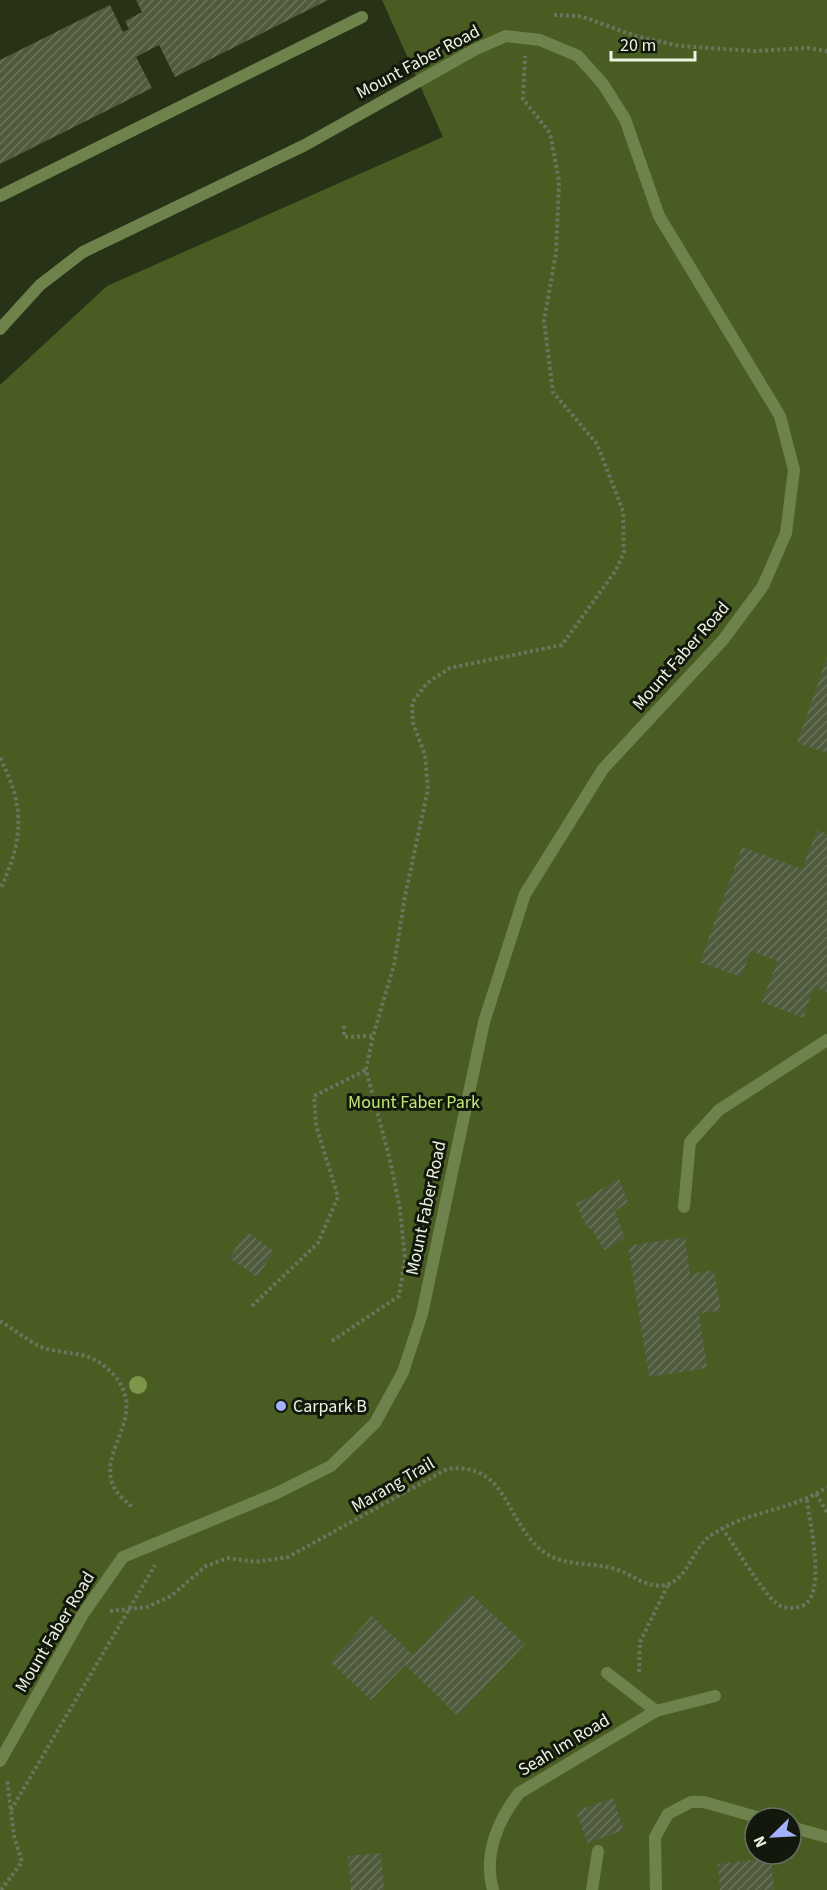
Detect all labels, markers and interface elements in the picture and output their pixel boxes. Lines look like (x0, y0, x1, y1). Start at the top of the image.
street label: Mount Faber Road (352, 19, 484, 105)
scale bar (611, 24, 695, 62)
text: 20 m (620, 33, 656, 58)
street label: Mount Faber Road (627, 596, 735, 716)
park label: Mount Faber Park (348, 1090, 480, 1115)
street label: Mount Faber Road (400, 1138, 452, 1278)
place label: Carpark B (293, 1394, 367, 1419)
marker: Carpark B (274, 1399, 288, 1413)
street label: Marang Trail (347, 1451, 439, 1519)
street label: Mount Faber Road (9, 1567, 101, 1697)
street label: Seah Im Road (514, 1708, 614, 1782)
north arrow (743, 1806, 803, 1866)
text: N (748, 1832, 772, 1851)

